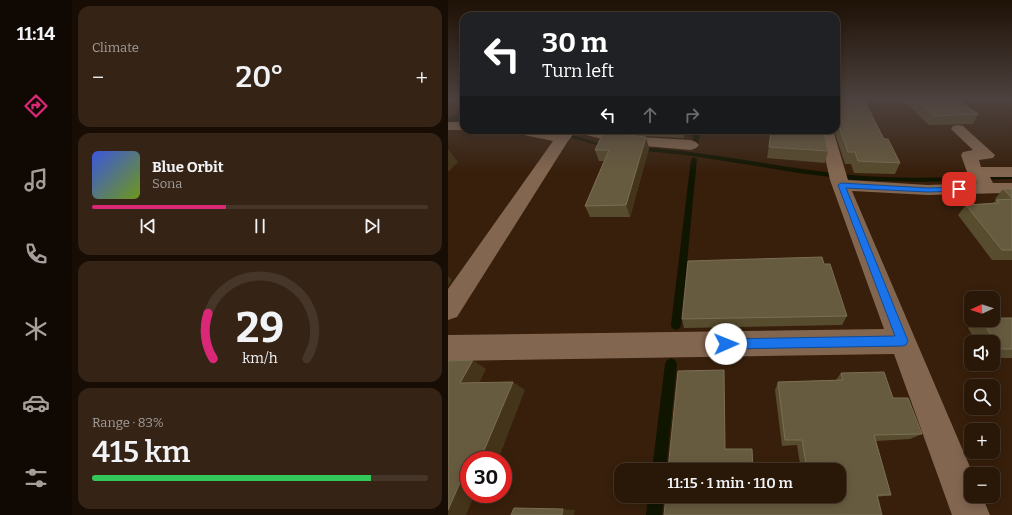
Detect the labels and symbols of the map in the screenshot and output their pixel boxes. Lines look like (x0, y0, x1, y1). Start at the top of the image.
pin (942, 172, 976, 206)
north arrow (964, 291, 1000, 327)
position arrow (705, 323, 747, 365)
speed limit sign: 30 (460, 451, 512, 503)

